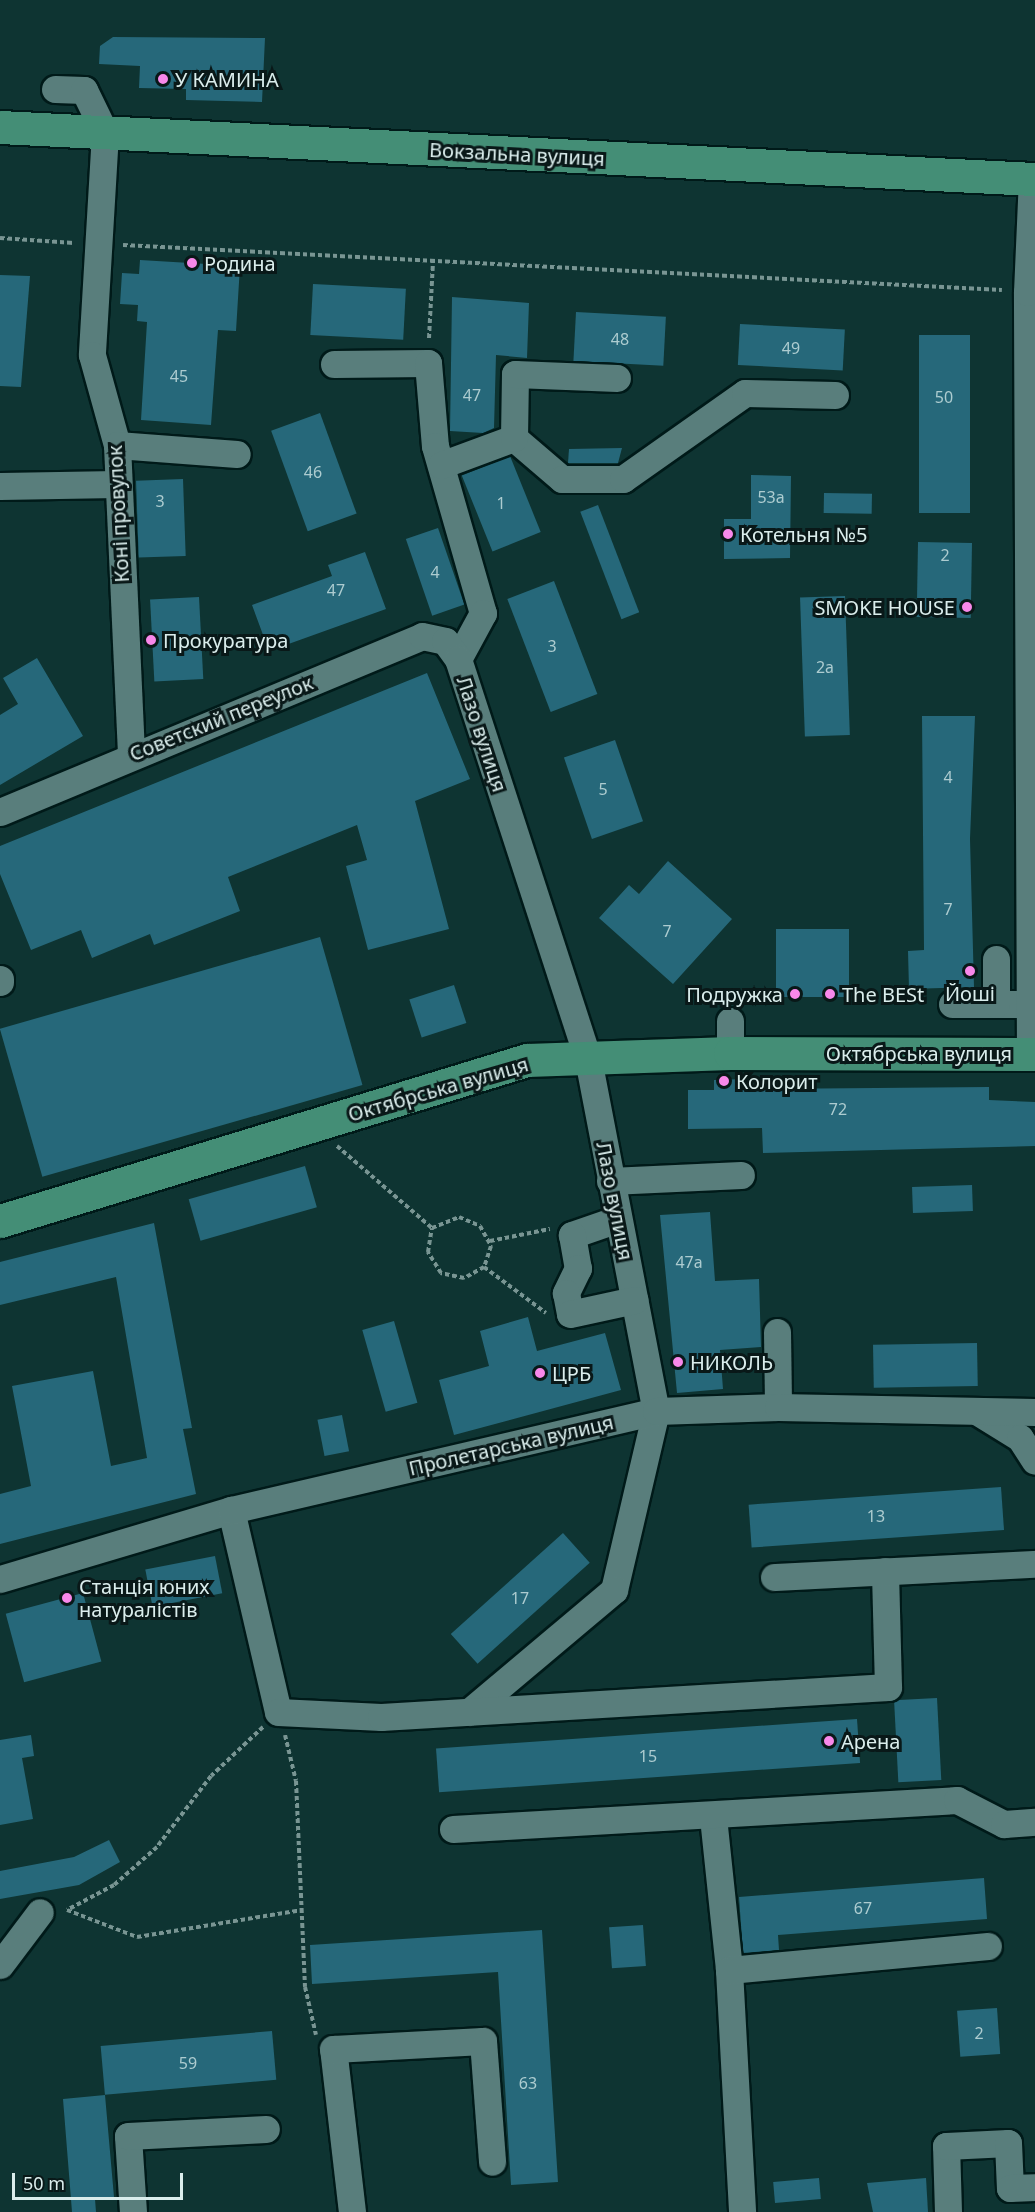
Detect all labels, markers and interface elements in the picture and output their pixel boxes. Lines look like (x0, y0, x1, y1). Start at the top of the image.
place label: У КАМИНА (175, 67, 279, 91)
marker: У КАМИНА (156, 72, 170, 86)
street label: Вокзальна вулиця (429, 137, 605, 171)
place label: Родина (204, 251, 276, 275)
marker: Родина (185, 256, 199, 270)
house number: 48 (611, 329, 629, 349)
house number: 49 (782, 338, 800, 358)
house number: 45 (170, 366, 188, 386)
house number: 47 (463, 385, 481, 405)
house number: 50 (935, 387, 953, 407)
street label: Коні провулок (102, 445, 134, 583)
house number: 46 (304, 462, 322, 482)
house number: 53а (757, 487, 785, 507)
house number: 3 (155, 491, 165, 511)
house number: 1 (496, 493, 506, 513)
place label: Котельня №5 (740, 522, 867, 546)
marker: Котельня №5 (721, 527, 735, 541)
house number: 2 (940, 545, 950, 565)
house number: 4 (430, 562, 440, 582)
house number: 47 (327, 580, 345, 600)
place label: SMOKE HOUSE (814, 595, 955, 619)
marker: SMOKE HOUSE (960, 600, 974, 614)
place label: Прокуратура (163, 628, 288, 652)
marker: Прокуратура (144, 633, 158, 647)
house number: 3 (547, 636, 557, 656)
house number: 2а (816, 657, 834, 677)
street label: Советский переулок (126, 670, 316, 766)
street label: Лазо вулиця (452, 673, 512, 795)
house number: 4 (943, 767, 953, 787)
house number: 5 (598, 779, 608, 799)
house number: 7 (943, 899, 953, 919)
house number: 7 (662, 921, 672, 941)
marker: Йоші (963, 964, 977, 978)
place label: Йоші (945, 981, 995, 1005)
place label: Подружка (686, 982, 783, 1006)
place label: The BESt (842, 982, 924, 1006)
marker: Подружка (788, 987, 802, 1001)
marker: The BESt (823, 987, 837, 1001)
street label: Октябрська вулиця (826, 1041, 1012, 1065)
street label: Октябрська вулиця (345, 1052, 531, 1126)
place label: Колорит (736, 1069, 817, 1093)
marker: Колорит (717, 1074, 731, 1088)
house number: 72 (829, 1099, 847, 1119)
street label: Лазо вулиця (592, 1140, 638, 1262)
house number: 47а (675, 1252, 703, 1272)
place label: НИКОЛЬ (690, 1350, 773, 1374)
marker: НИКОЛЬ (671, 1355, 685, 1369)
place label: ЦРБ (552, 1361, 591, 1385)
marker: ЦРБ (533, 1366, 547, 1380)
street label: Пролетарська вулиця (406, 1410, 616, 1480)
house number: 13 (867, 1506, 885, 1526)
place label: Станція юних натуралістів (79, 1574, 210, 1621)
house number: 17 (511, 1588, 529, 1608)
marker: Станція юних натуралістів (60, 1591, 74, 1605)
place label: Арена (841, 1729, 900, 1753)
marker: Арена (822, 1734, 836, 1748)
house number: 15 (639, 1746, 657, 1766)
house number: 67 (854, 1898, 872, 1918)
house number: 2 (974, 2023, 984, 2043)
house number: 59 (179, 2053, 197, 2073)
house number: 63 (519, 2073, 537, 2093)
scale bar (15, 2161, 186, 2199)
text: 50 m (23, 2171, 65, 2195)

